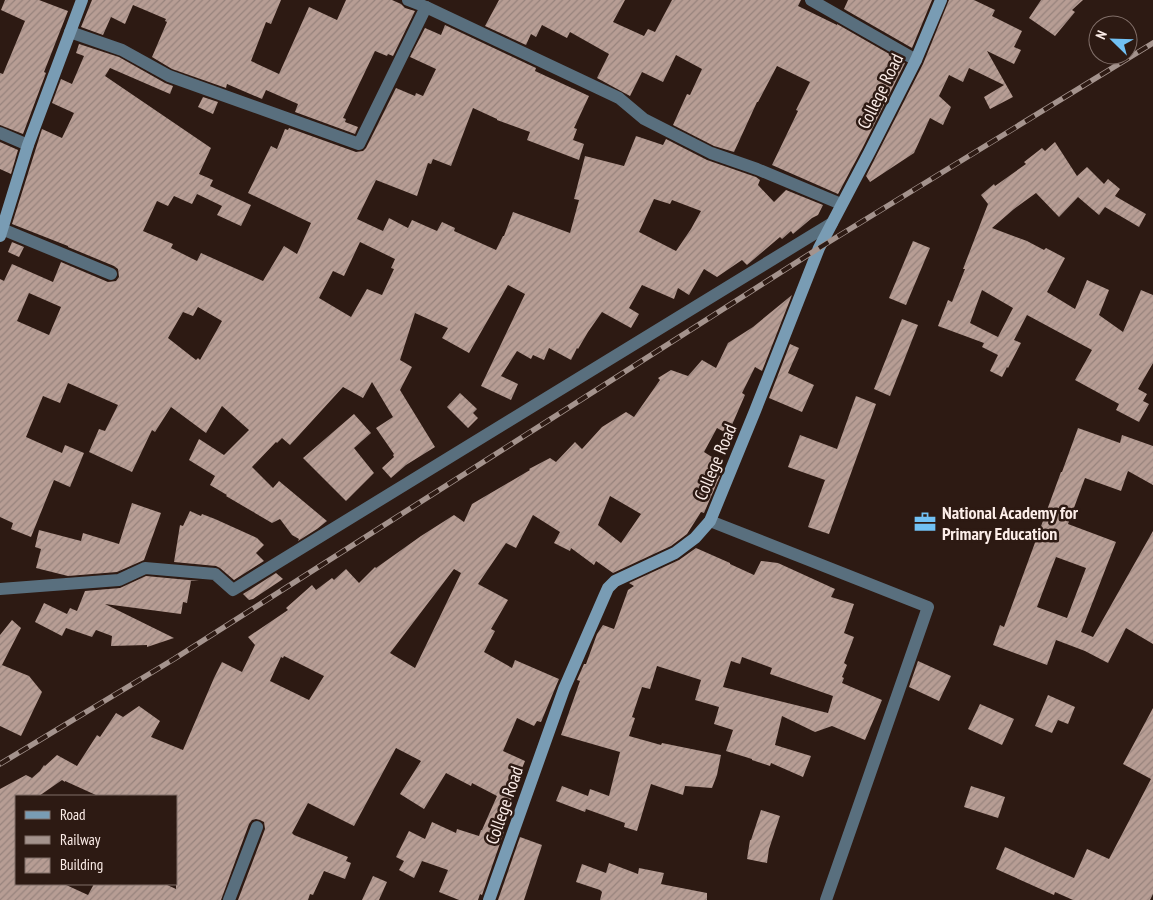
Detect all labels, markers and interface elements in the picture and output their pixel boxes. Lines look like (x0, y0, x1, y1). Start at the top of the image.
north arrow (1088, 15, 1138, 65)
text: N (1091, 28, 1111, 42)
street label: College Road (852, 50, 908, 132)
street label: College Road (689, 420, 741, 504)
place label: National Academy for Primary Education (942, 501, 1079, 545)
office icon: National Academy for Primary Education (912, 509, 938, 535)
street label: College Road (480, 763, 528, 847)
legend (15, 795, 178, 885)
text: Road (60, 805, 86, 824)
text: Railway (60, 830, 101, 849)
text: Building (60, 855, 103, 874)

